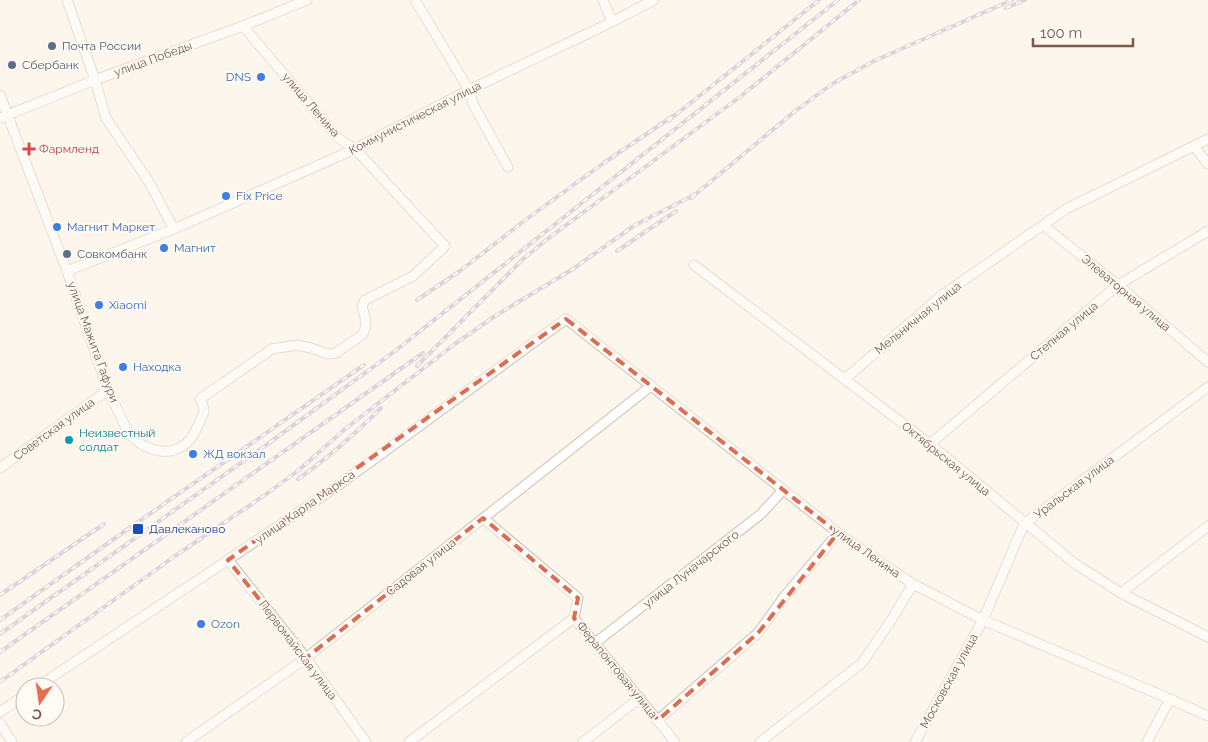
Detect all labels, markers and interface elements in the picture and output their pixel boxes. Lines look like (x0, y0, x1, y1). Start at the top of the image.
scale bar (1033, 15, 1133, 47)
text: 100 m (1040, 24, 1082, 42)
street label: улица Победы (112, 38, 194, 80)
place label: Почта России (62, 39, 141, 53)
marker: Почта России (46, 40, 58, 52)
place label: Сбербанк (22, 58, 79, 72)
marker: Сбербанк (6, 59, 18, 71)
place label: DNS (226, 70, 251, 84)
street label: улица Ленина (279, 70, 343, 140)
marker: DNS (255, 71, 267, 83)
street label: Коммунистическая улица (346, 78, 484, 158)
place label: Фармленд (39, 142, 99, 156)
marker: Фармленд (23, 143, 35, 155)
place label: Fix Price (236, 189, 283, 203)
marker: Fix Price (220, 190, 232, 202)
place label: Магнит Маркет (67, 220, 155, 234)
marker: Магнит Маркет (51, 221, 63, 233)
place label: Магнит (174, 241, 216, 255)
marker: Магнит (158, 242, 170, 254)
place label: Совкомбанк (77, 247, 147, 261)
marker: Совкомбанк (61, 248, 73, 260)
street label: Элеваторная улица (1079, 252, 1173, 334)
street label: Мельничная улица (872, 279, 964, 357)
street label: улица Мажита Гафури (65, 280, 121, 404)
place label: Xiaomi (109, 298, 147, 312)
marker: Xiaomi (93, 299, 105, 311)
street label: Степная улица (1027, 299, 1101, 363)
place label: Находка (133, 360, 181, 374)
marker: Находка (117, 361, 129, 373)
street label: Советская улица (11, 395, 97, 463)
street label: Октябрьская улица (899, 419, 993, 499)
place label: Неизвестный солдат (79, 426, 155, 454)
marker: Неизвестный солдат (63, 434, 75, 446)
place label: ЖД вокзал (203, 447, 266, 461)
marker: ЖД вокзал (187, 448, 199, 460)
street label: Уральская улица (1031, 452, 1117, 522)
street label: улица Карла Маркса (252, 467, 358, 547)
marker: Давлеканово (131, 522, 145, 536)
place label: Давлеканово (149, 522, 225, 536)
street label: улица Ленина (829, 523, 903, 581)
street label: улица Луначарского (640, 527, 742, 611)
street label: Садовая улица (383, 535, 459, 599)
street label: Первомайская улица (256, 598, 340, 702)
place label: Ozon (211, 617, 240, 631)
marker: Ozon (195, 618, 207, 630)
street label: Ферапонтовая улица (574, 619, 660, 721)
street label: Московская улица (917, 631, 981, 731)
north arrow (15, 677, 65, 727)
text: С (30, 706, 44, 724)

